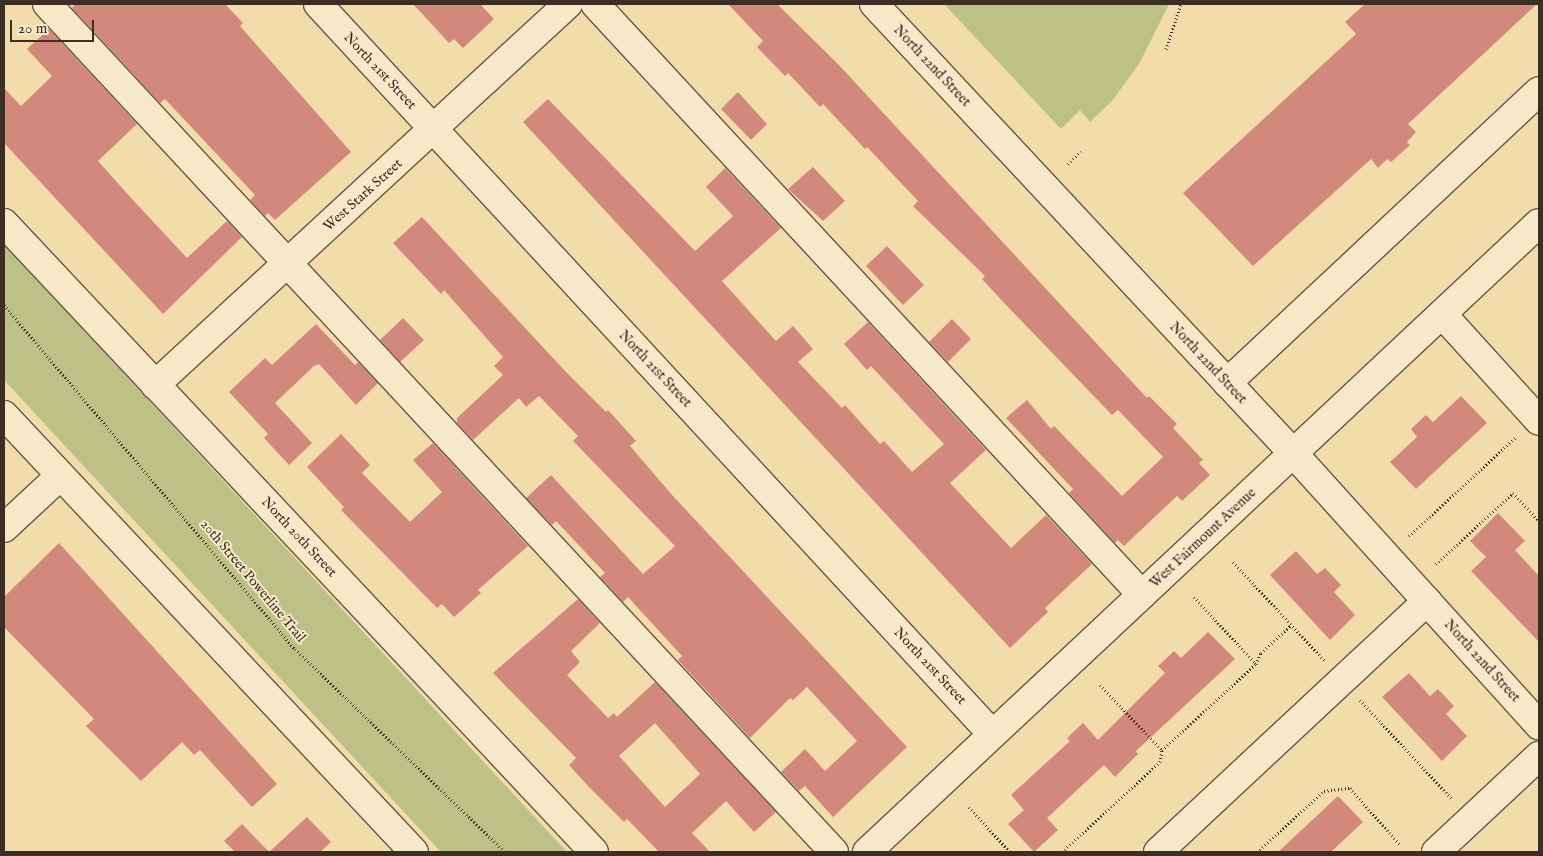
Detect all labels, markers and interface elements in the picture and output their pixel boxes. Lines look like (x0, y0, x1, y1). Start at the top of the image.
scale bar (12, 10, 96, 42)
text: 20 m (18, 19, 47, 38)
street label: North 22nd Street (890, 22, 974, 110)
street label: North 21st Street (340, 29, 420, 113)
street label: West Stark Street (320, 155, 406, 235)
street label: North 22nd Street (1166, 319, 1250, 407)
street label: North 21st Street (615, 327, 695, 411)
street label: West Fairmount Avenue (1146, 484, 1260, 592)
street label: North 20th Street (258, 494, 340, 580)
street label: 20th Street Powerline Trail (197, 516, 309, 646)
street label: North 22nd Street (1440, 616, 1524, 706)
street label: North 21st Street (890, 624, 970, 708)

